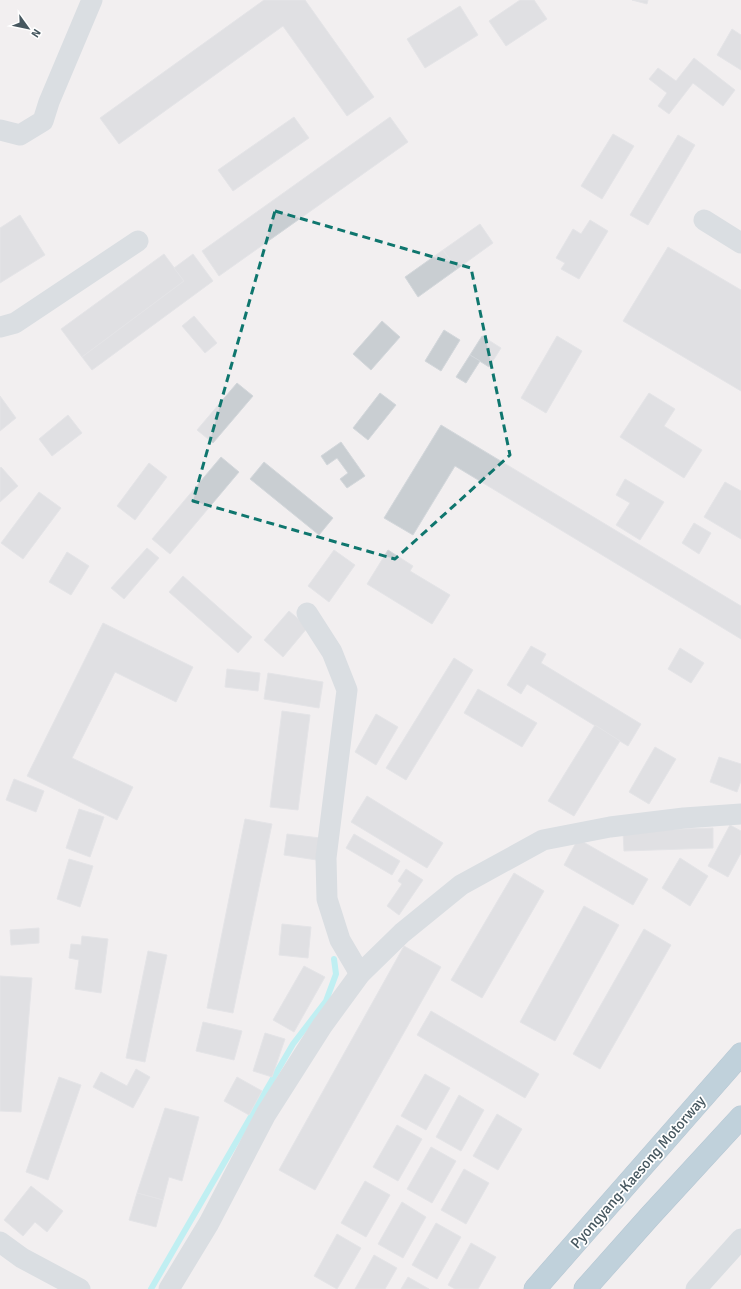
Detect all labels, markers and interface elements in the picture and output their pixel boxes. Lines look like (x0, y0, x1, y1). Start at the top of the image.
north arrow (8, 8, 48, 48)
text: N (28, 26, 44, 40)
street label: Pyongyang-Kaesong Motorway (567, 1092, 709, 1252)

